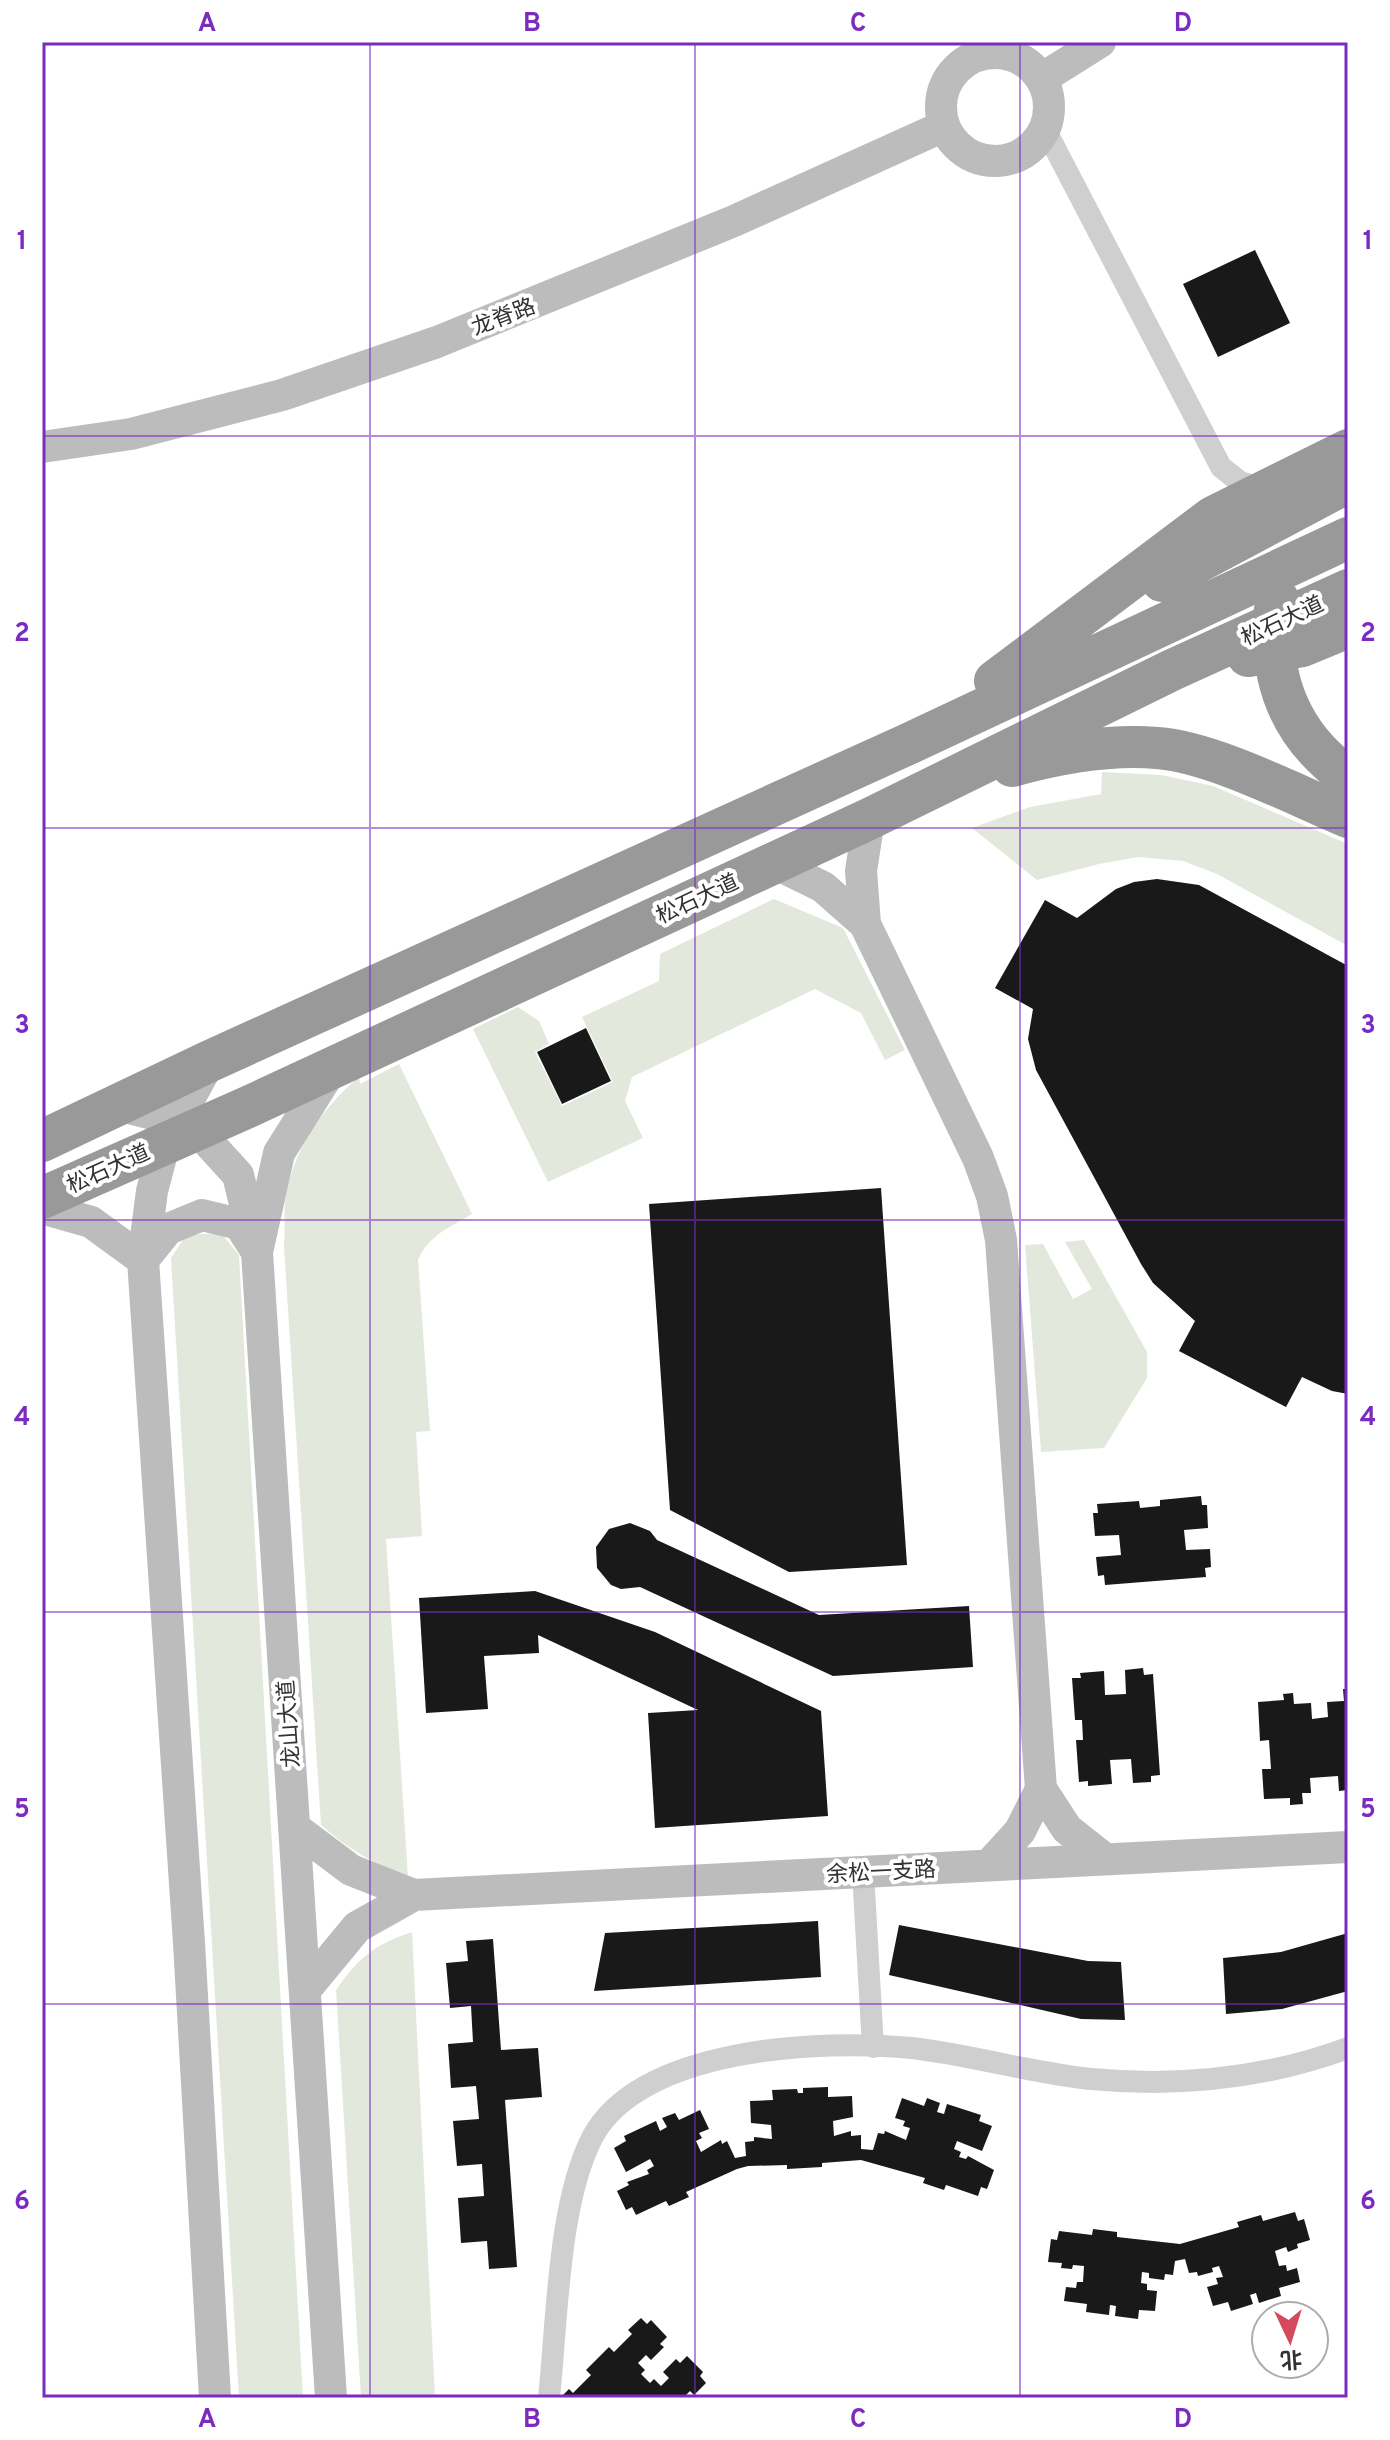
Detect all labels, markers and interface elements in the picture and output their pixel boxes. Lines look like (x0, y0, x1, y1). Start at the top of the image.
text: A (198, 8, 216, 41)
text: B (523, 8, 541, 41)
text: C (850, 8, 866, 41)
text: D (1174, 8, 1192, 41)
text: 1 (17, 226, 27, 259)
text: 1 (1363, 226, 1373, 259)
street label: 龙脊路 (468, 294, 540, 343)
street label: 松石大道 (1237, 591, 1329, 653)
text: 2 (14, 618, 30, 651)
text: 2 (1360, 618, 1376, 651)
street label: 松石大道 (652, 869, 744, 931)
text: 3 (14, 1010, 30, 1043)
text: 3 (1360, 1010, 1376, 1043)
street label: 松石大道 (63, 1140, 155, 1201)
text: 4 (14, 1402, 30, 1435)
text: 4 (1360, 1402, 1376, 1435)
street label: 龙山大道 (274, 1679, 307, 1769)
text: 5 (14, 1794, 30, 1827)
text: 5 (1360, 1794, 1376, 1827)
street label: 余松一支路 (825, 1857, 937, 1890)
text: 6 (14, 2186, 30, 2219)
text: 6 (1360, 2186, 1376, 2219)
north arrow (1250, 2300, 1330, 2380)
text: 北 (1279, 2343, 1303, 2372)
text: A (198, 2404, 216, 2437)
text: B (523, 2404, 541, 2437)
text: C (850, 2404, 866, 2437)
text: D (1174, 2404, 1192, 2437)

